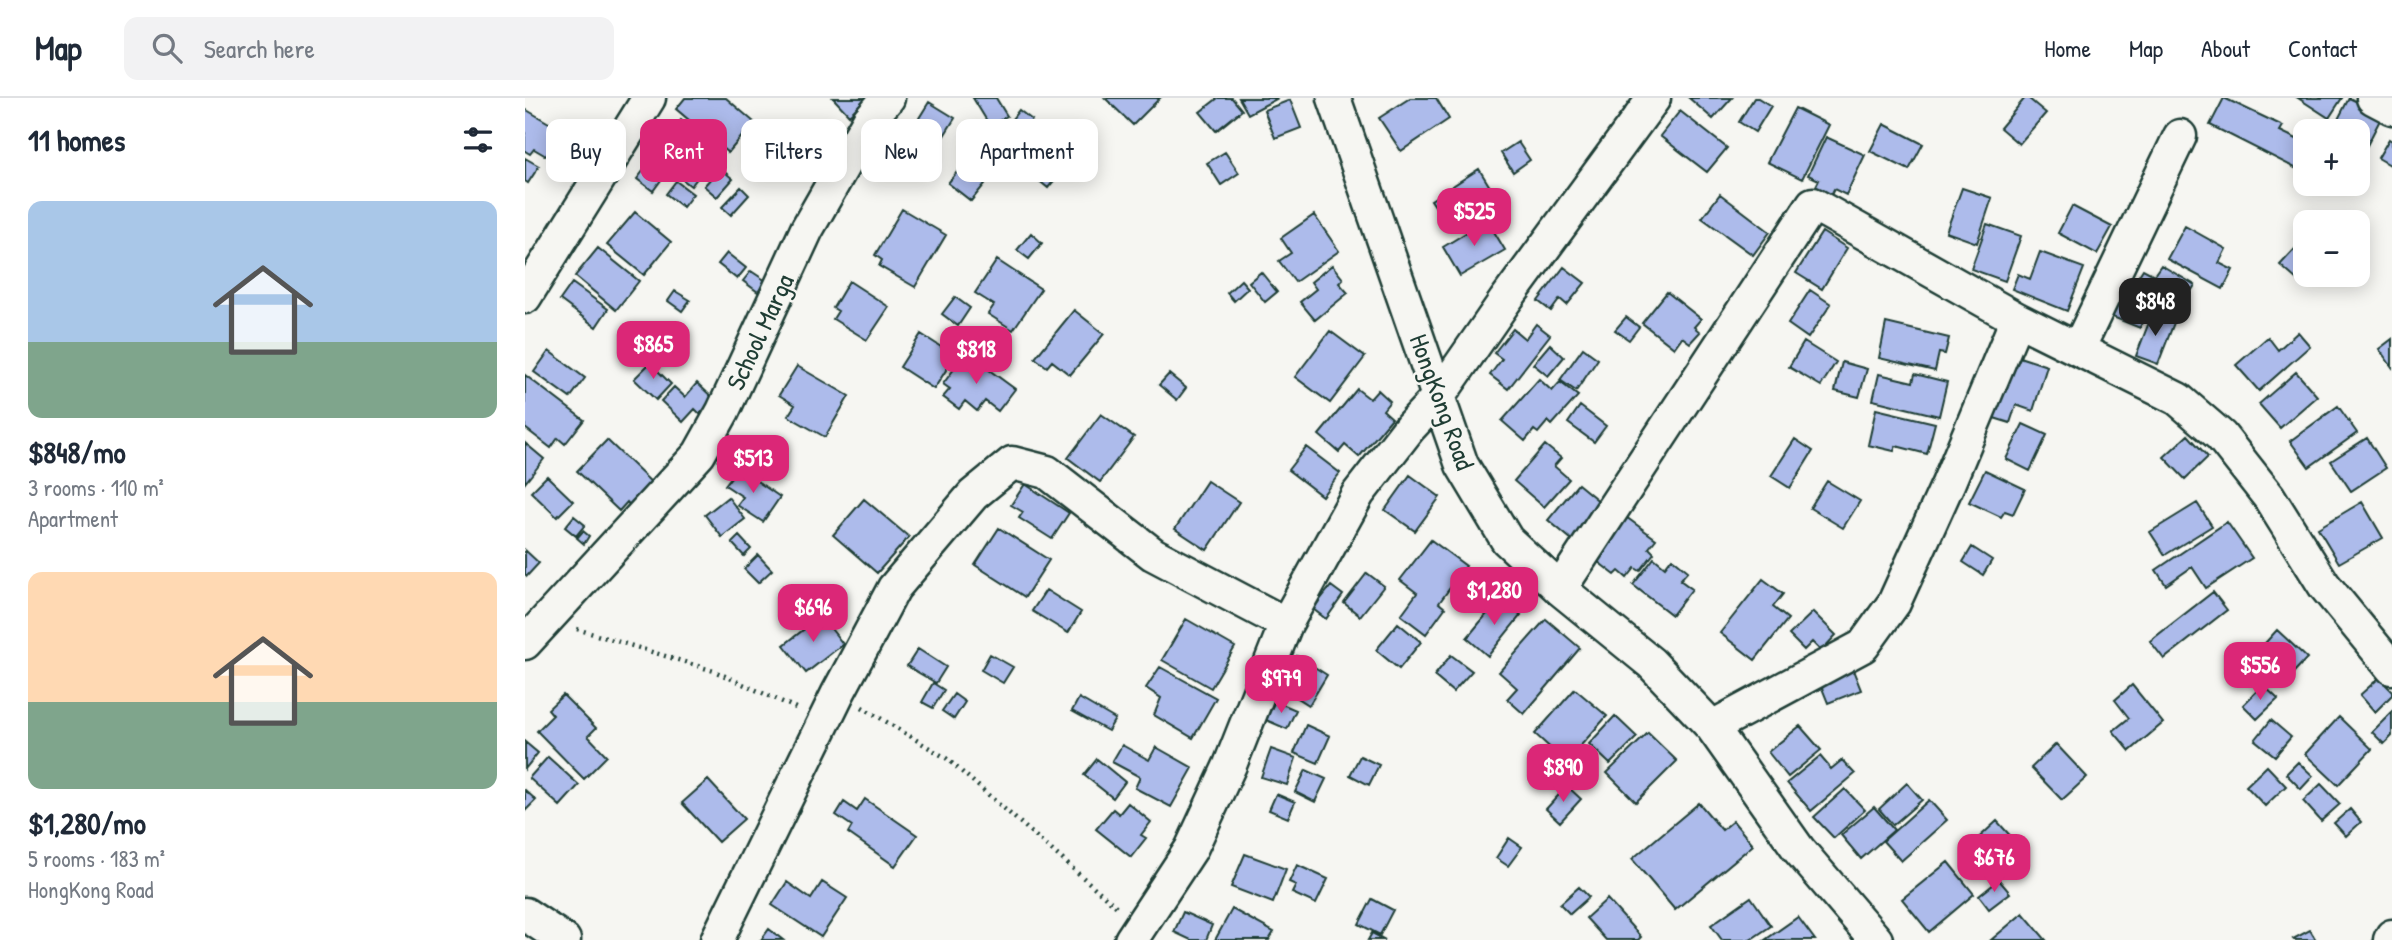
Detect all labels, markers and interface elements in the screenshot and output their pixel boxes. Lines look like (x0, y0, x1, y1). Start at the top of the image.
search box (124, 17, 614, 80)
text: Map (35, 26, 82, 70)
icon: search (148, 29, 186, 67)
text: Search here (204, 31, 315, 66)
text: Home (2044, 32, 2091, 64)
text: Map (2129, 32, 2163, 64)
text: About (2201, 32, 2250, 64)
text: Contact (2288, 32, 2357, 64)
chip: Buy (546, 119, 626, 182)
chip: Rent (640, 119, 727, 182)
chip: Filters (741, 119, 847, 182)
chip: New (861, 119, 942, 182)
chip: Apartment (956, 119, 1098, 182)
map controls (2293, 119, 2370, 287)
button: + (2293, 119, 2370, 196)
text: 11 homes (28, 120, 125, 160)
icon: filters (459, 121, 497, 159)
pin: $525 (1433, 188, 1515, 248)
text: $525 (1453, 195, 1495, 226)
button: − (2293, 210, 2370, 287)
icon: home (200, 247, 326, 373)
street label: School Marga (717, 268, 802, 395)
pin: $848 (2114, 278, 2196, 338)
text: $848 (2135, 285, 2175, 316)
pin: $865 (612, 322, 694, 381)
pin: $818 (935, 327, 1017, 386)
text: $865 (633, 328, 673, 359)
street label: HongKong Road (1402, 329, 1483, 475)
text: $818 (956, 333, 996, 364)
text: $848/mo (28, 432, 126, 472)
pin: $513 (712, 436, 794, 495)
text: $513 (733, 442, 773, 473)
text: 3 rooms · 110 m² (28, 472, 164, 503)
text: Apartment (28, 503, 118, 534)
pin: $1,280 (1437, 568, 1551, 627)
text: $1,280 (1466, 574, 1522, 605)
pin: $696 (772, 584, 854, 644)
text: $696 (794, 591, 832, 622)
icon: home (200, 618, 326, 744)
pin: $556 (2219, 642, 2301, 702)
text: $556 (2240, 649, 2280, 680)
pin: $979 (1240, 656, 1322, 715)
text: $979 (1261, 662, 1301, 693)
pin: $890 (1522, 744, 1604, 804)
text: $890 (1543, 751, 1583, 782)
text: $1,280/mo (28, 803, 146, 843)
pin: $676 (1953, 834, 2035, 894)
text: $676 (1973, 841, 2015, 872)
text: 5 rooms · 183 m² (28, 843, 165, 874)
text: HongKong Road (28, 874, 154, 905)

